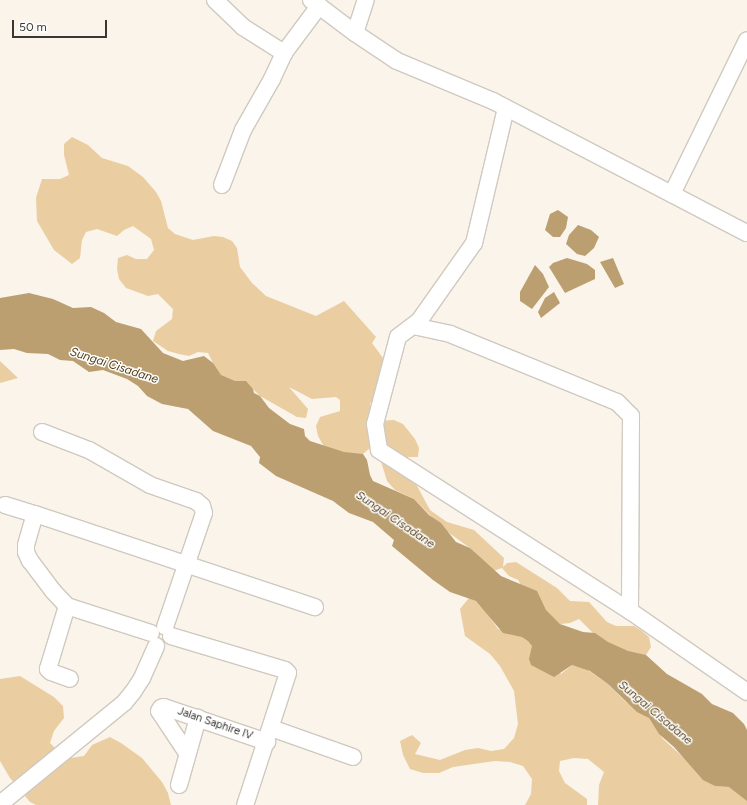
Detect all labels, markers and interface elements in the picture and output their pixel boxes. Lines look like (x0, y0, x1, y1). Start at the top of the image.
scale bar (14, 12, 109, 38)
text: 50 m (19, 20, 47, 34)
water label: Sungai Cisadane (68, 345, 160, 387)
water label: Sungai Cisadane (353, 488, 437, 552)
water label: Sungai Cisadane (615, 678, 695, 748)
street label: Jalan Saphire IV (176, 705, 254, 743)

